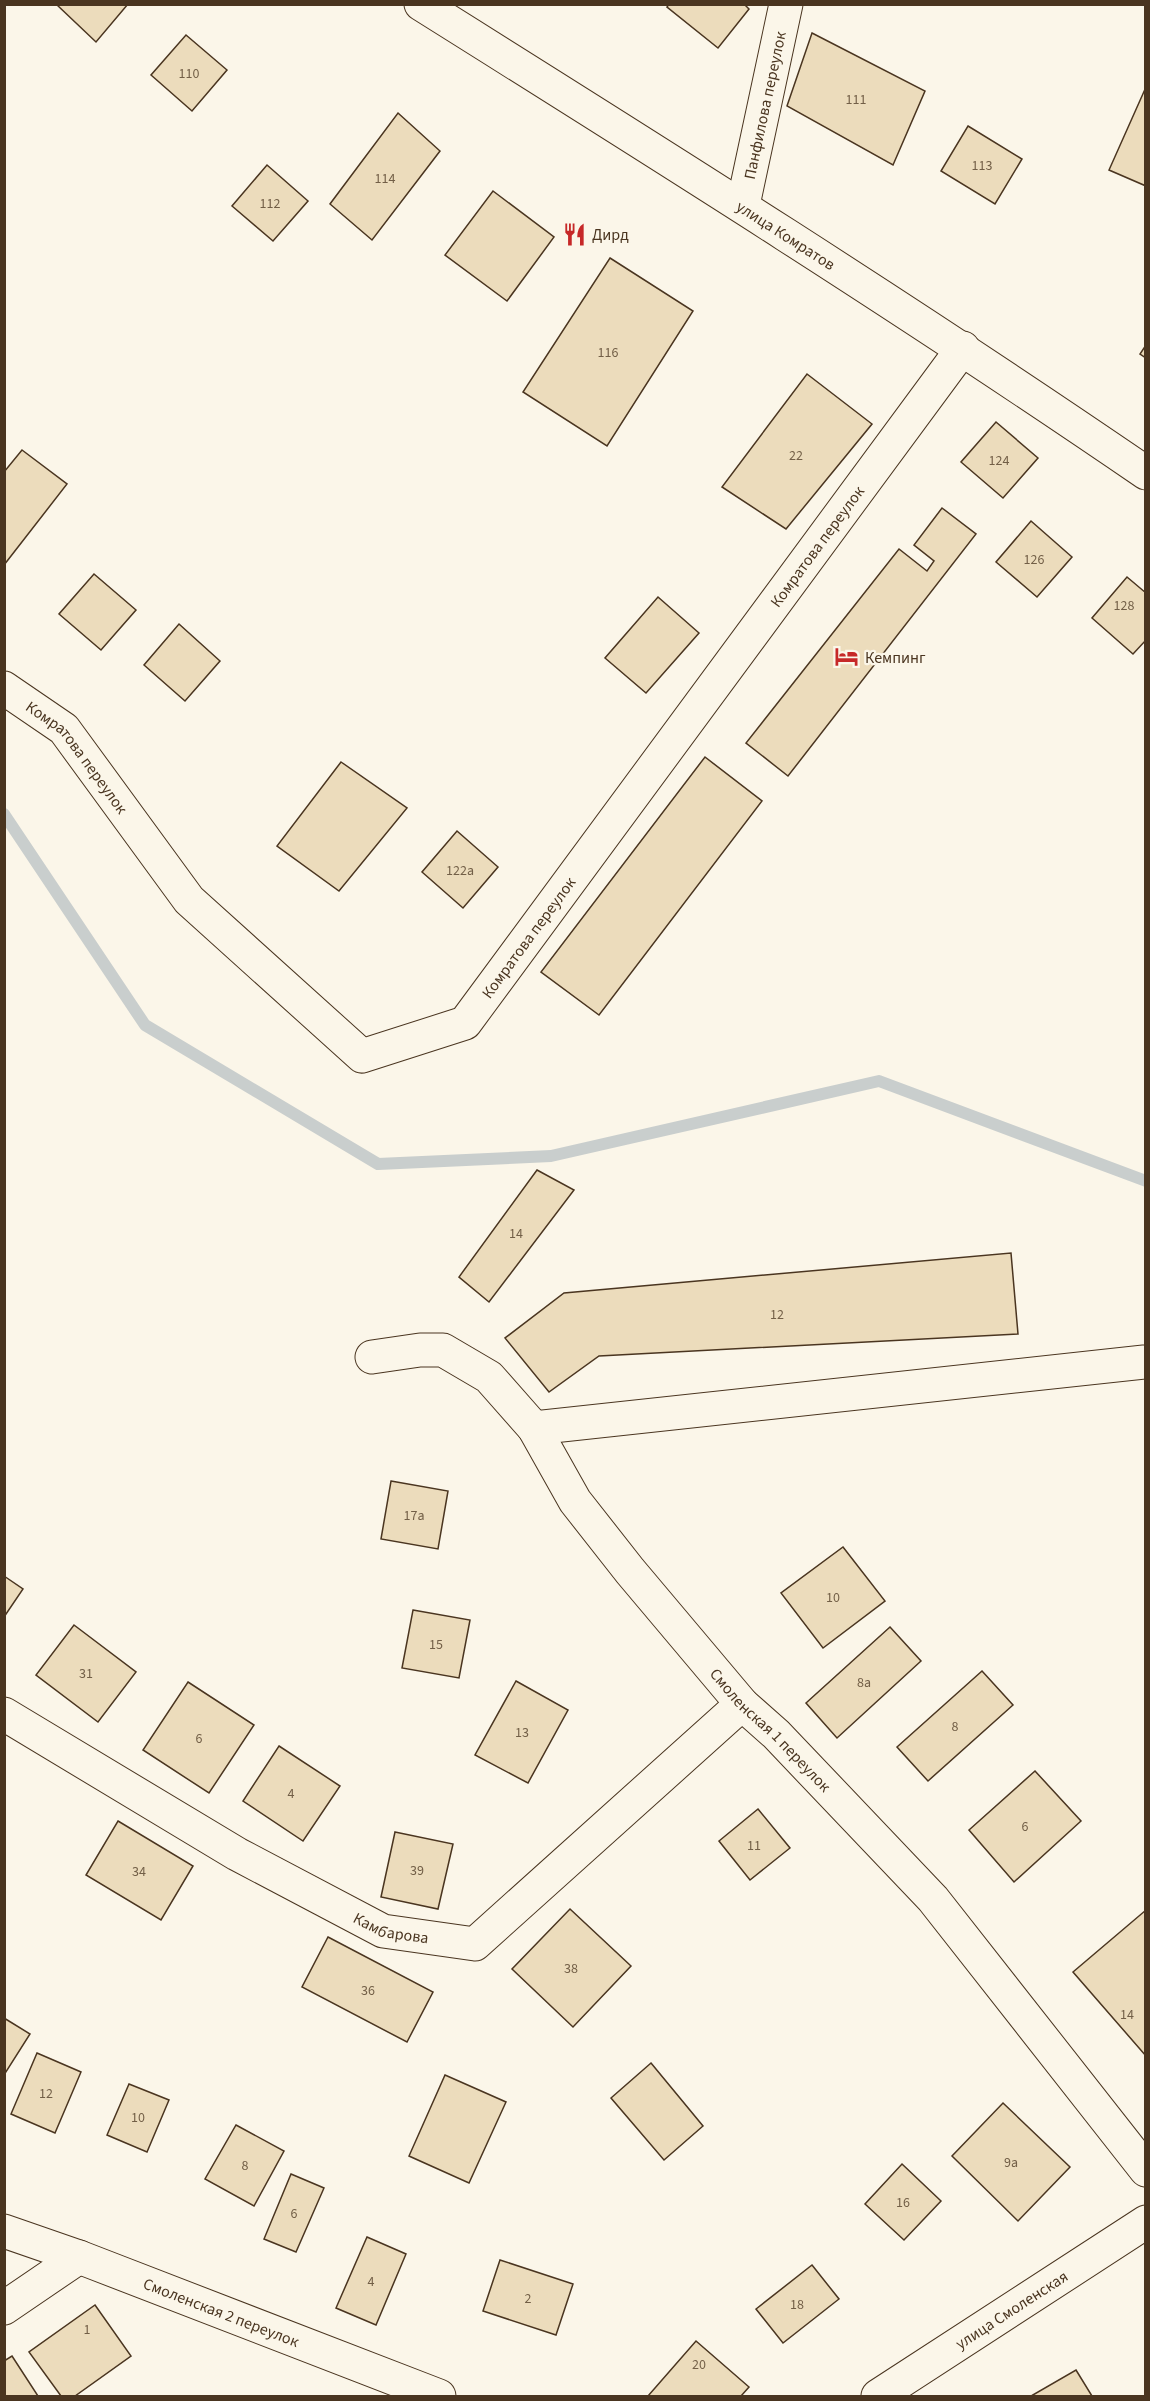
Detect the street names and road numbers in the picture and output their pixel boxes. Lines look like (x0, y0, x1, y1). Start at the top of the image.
street label: Панфилова переулок (739, 29, 792, 182)
street label: улица Комратов (732, 196, 839, 276)
street label: Комратова переулок (765, 482, 870, 612)
street label: Комратова переулок (21, 696, 132, 819)
street label: Комратова переулок (477, 873, 581, 1003)
street label: Смоленская 1 переулок (704, 1664, 836, 1797)
street label: Камбарова (349, 1907, 430, 1949)
street label: улица Смоленская (951, 2266, 1072, 2355)
street label: Смоленская 2 переулок (140, 2273, 302, 2353)

